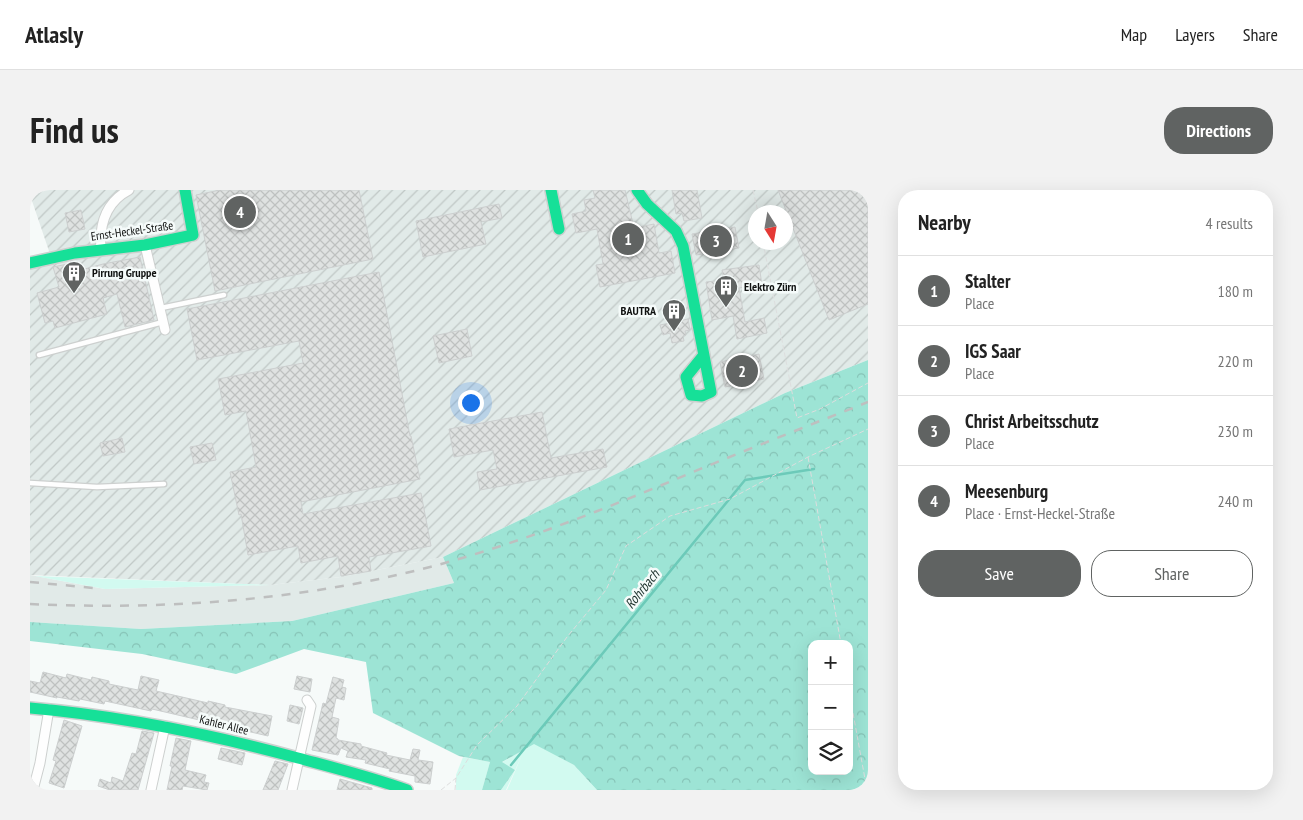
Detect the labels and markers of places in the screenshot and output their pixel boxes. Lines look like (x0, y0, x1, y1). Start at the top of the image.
pin: 4 (224, 193, 256, 231)
pin: 1 (612, 220, 644, 258)
pin: 3 (700, 222, 732, 260)
building icon: Pirrung Gruppe (61, 260, 87, 294)
place label: Pirrung Gruppe (92, 265, 157, 280)
building icon: Elektro Zürn (713, 274, 739, 308)
place label: Elektro Zürn (744, 279, 797, 294)
building icon: BAUTRA (661, 298, 687, 332)
place label: BAUTRA (621, 303, 657, 318)
pin: 2 (726, 352, 758, 390)

